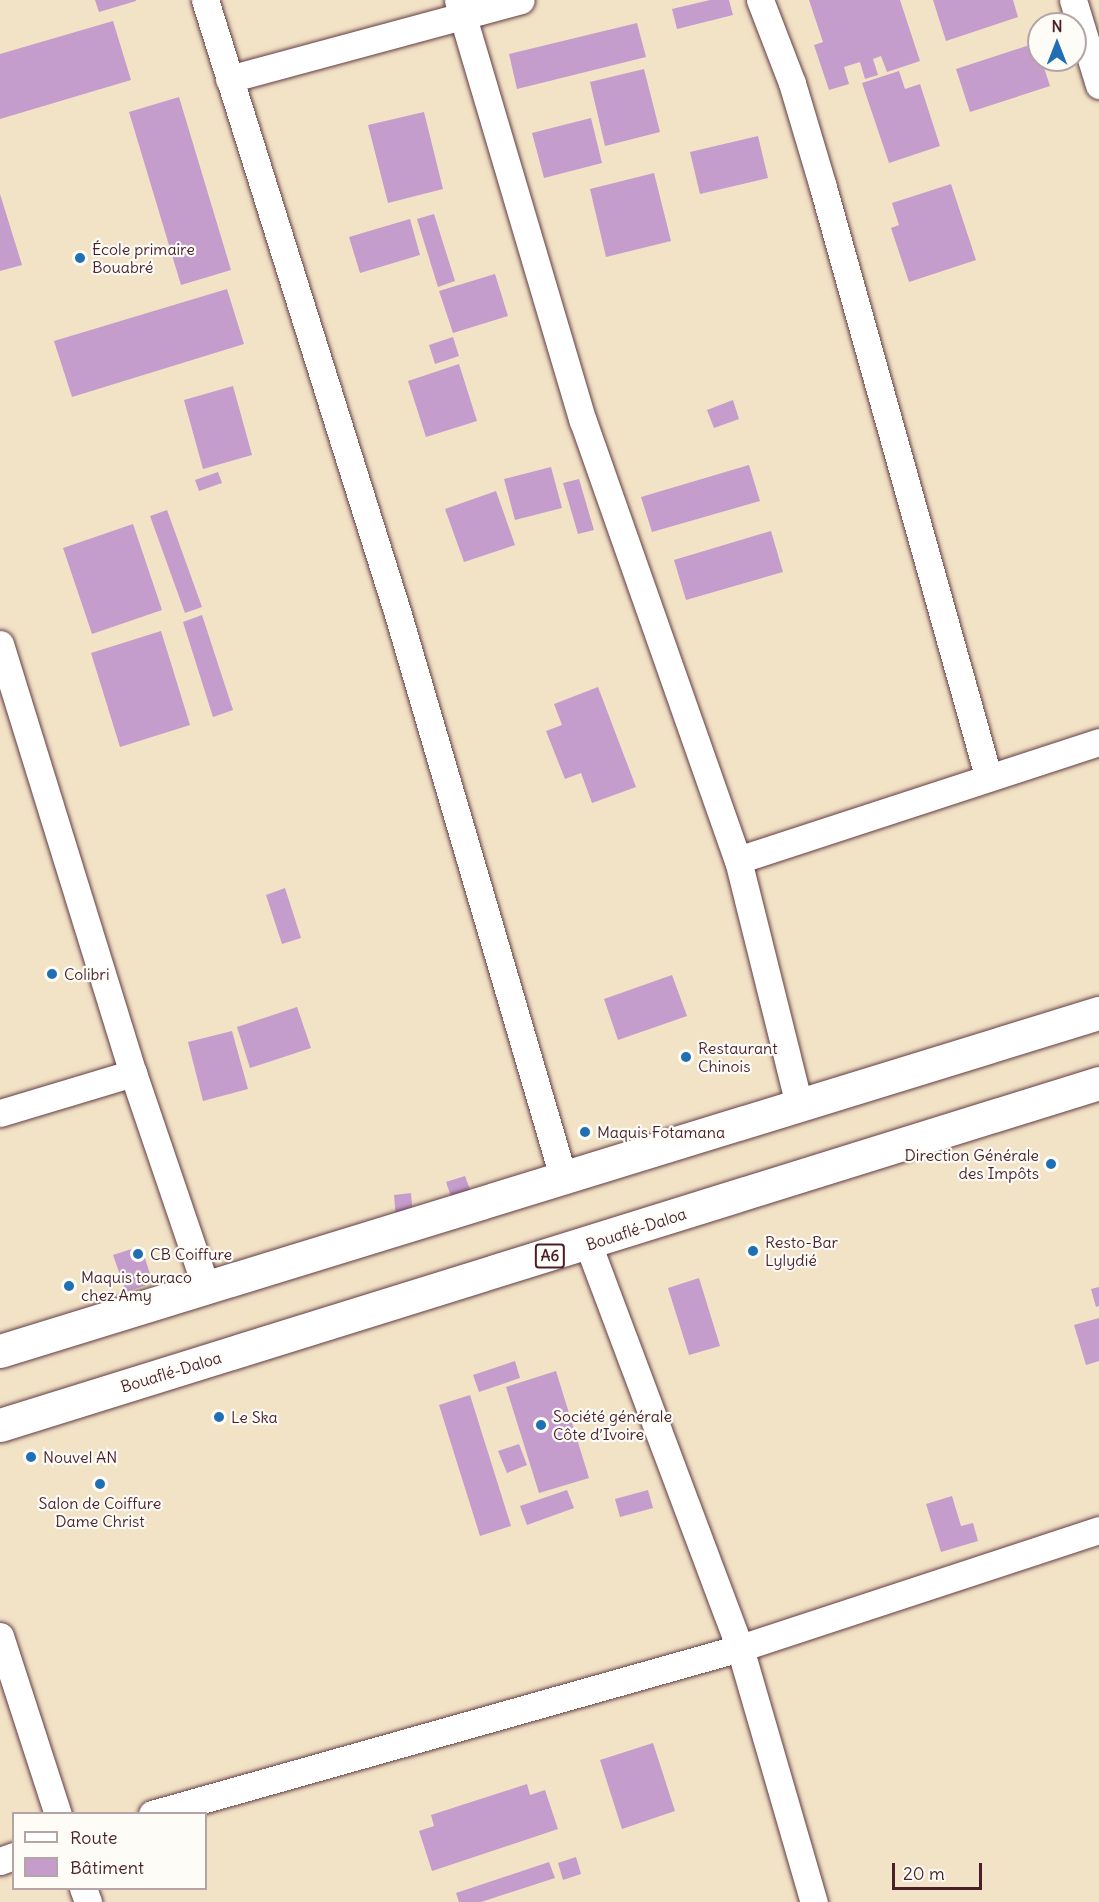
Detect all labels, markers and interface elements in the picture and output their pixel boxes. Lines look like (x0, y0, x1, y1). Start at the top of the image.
north arrow (1027, 12, 1087, 72)
text: N (1051, 16, 1063, 36)
place label: École primaire Bouabré (92, 239, 195, 277)
marker: École primaire Bouabré (73, 251, 87, 265)
place label: Colibri (64, 964, 109, 984)
marker: Colibri (45, 967, 59, 981)
place label: Restaurant Chinois (698, 1038, 778, 1076)
marker: Restaurant Chinois (679, 1050, 693, 1064)
place label: Maquis Fotamana (597, 1122, 725, 1142)
marker: Maquis Fotamana (578, 1125, 592, 1139)
place label: Direction Générale des Impôts (904, 1145, 1039, 1183)
marker: Direction Générale des Impôts (1044, 1157, 1058, 1171)
street label: Bouaflé-Daloa (583, 1204, 689, 1254)
place label: Resto-Bar Lylydié (765, 1232, 838, 1270)
place label: CB Coiffure (150, 1244, 232, 1264)
road number: A6 (534, 1244, 566, 1268)
marker: Resto-Bar Lylydié (746, 1244, 760, 1258)
marker: CB Coiffure (131, 1247, 145, 1261)
place label: Maquis touraco chez Amy (81, 1267, 192, 1305)
marker: Maquis touraco chez Amy (62, 1279, 76, 1293)
street label: Bouaflé-Daloa (118, 1348, 224, 1396)
place label: Société générale Côte d’Ivoire (553, 1406, 672, 1444)
place label: Le Ska (231, 1407, 278, 1427)
marker: Le Ska (212, 1410, 226, 1424)
marker: Société générale Côte d’Ivoire (534, 1418, 548, 1432)
place label: Nouvel AN (43, 1447, 117, 1467)
marker: Nouvel AN (24, 1450, 38, 1464)
marker: Salon de Coiffure Dame Christ (93, 1477, 107, 1491)
place label: Salon de Coiffure Dame Christ (39, 1493, 161, 1531)
legend (12, 1812, 207, 1890)
text: Route (70, 1826, 118, 1849)
scale bar (895, 1851, 985, 1889)
text: Bâtiment (70, 1856, 144, 1879)
text: 20 m (903, 1862, 945, 1885)

